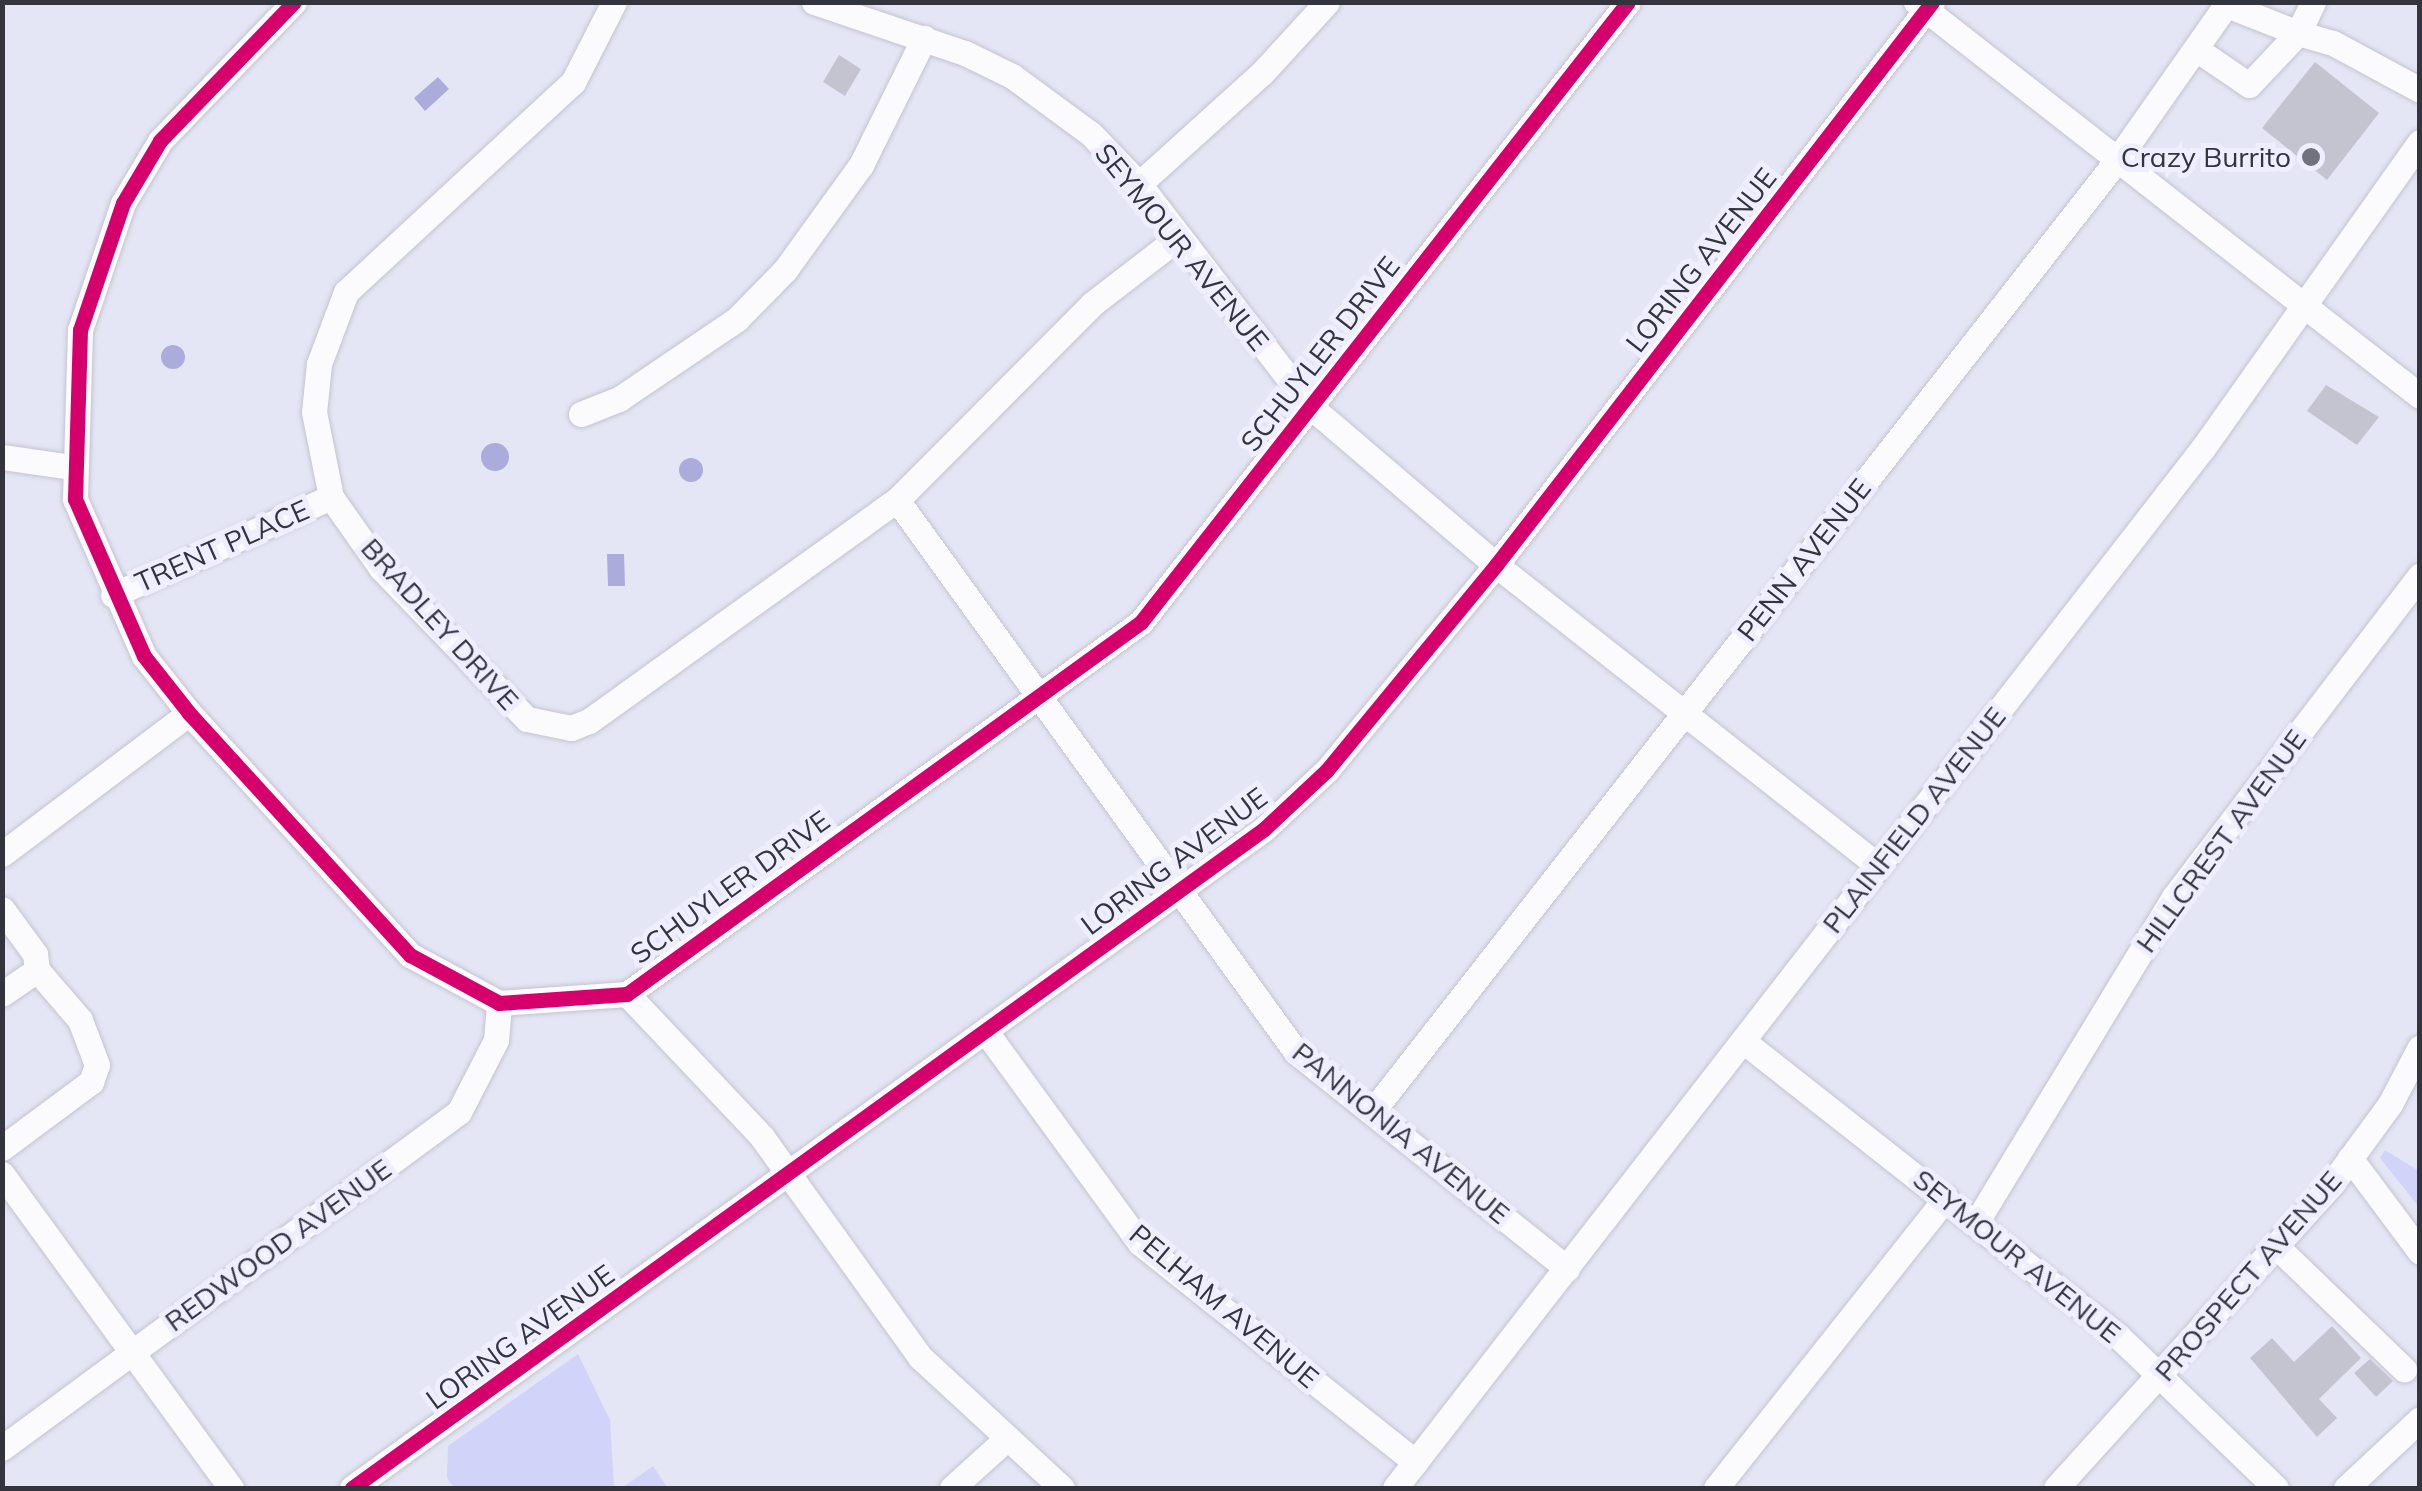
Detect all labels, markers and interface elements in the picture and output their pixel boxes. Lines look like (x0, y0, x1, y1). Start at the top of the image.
street label: SEYMOUR AVENUE (1088, 137, 1276, 357)
place label: Crazy Burrito (2121, 140, 2291, 174)
marker: Crazy Burrito (2300, 146, 2322, 168)
street label: LORING AVENUE (1619, 161, 1783, 359)
street label: SCHUYLER DRIVE (1234, 250, 1406, 458)
street label: PENN AVENUE (1730, 472, 1878, 648)
street label: TRENT PLACE (130, 493, 314, 599)
street label: BRADLEY DRIVE (354, 531, 526, 717)
street label: PLAINFIELD AVENUE (1815, 700, 2013, 940)
street label: HILLCREST AVENUE (2129, 723, 2313, 959)
street label: LORING AVENUE (1074, 780, 1274, 942)
street label: SCHUYLER DRIVE (624, 804, 836, 970)
street label: PANNONIA AVENUE (1286, 1035, 1516, 1231)
street label: REDWOOD AVENUE (158, 1152, 398, 1338)
street label: SEYMOUR AVENUE (1907, 1162, 2127, 1350)
street label: PROSPECT AVENUE (2148, 1164, 2348, 1388)
street label: PELHAM AVENUE (1123, 1217, 1325, 1395)
street label: LORING AVENUE (419, 1258, 621, 1416)

